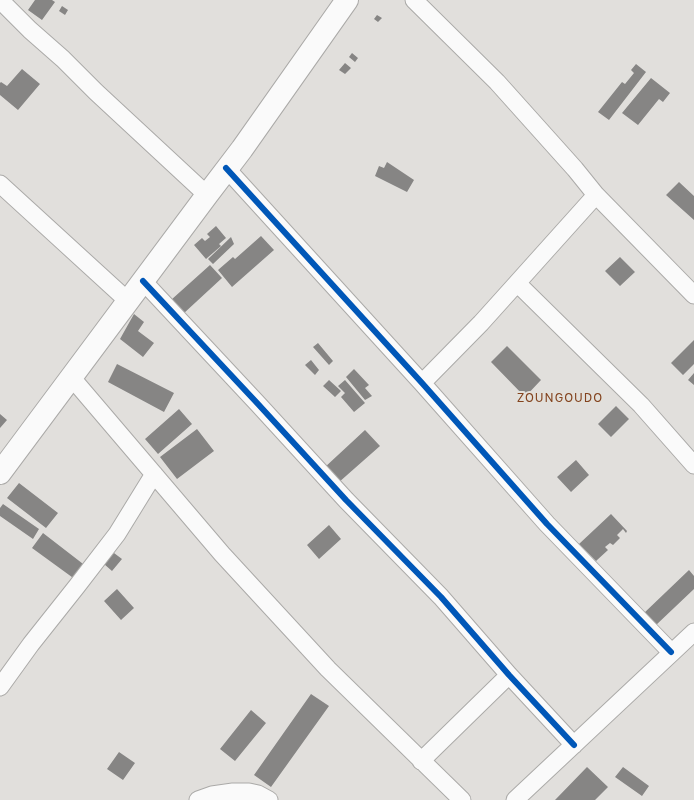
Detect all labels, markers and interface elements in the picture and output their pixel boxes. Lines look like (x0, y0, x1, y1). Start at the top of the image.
district label: ZOUNGOUDO (517, 391, 603, 405)

